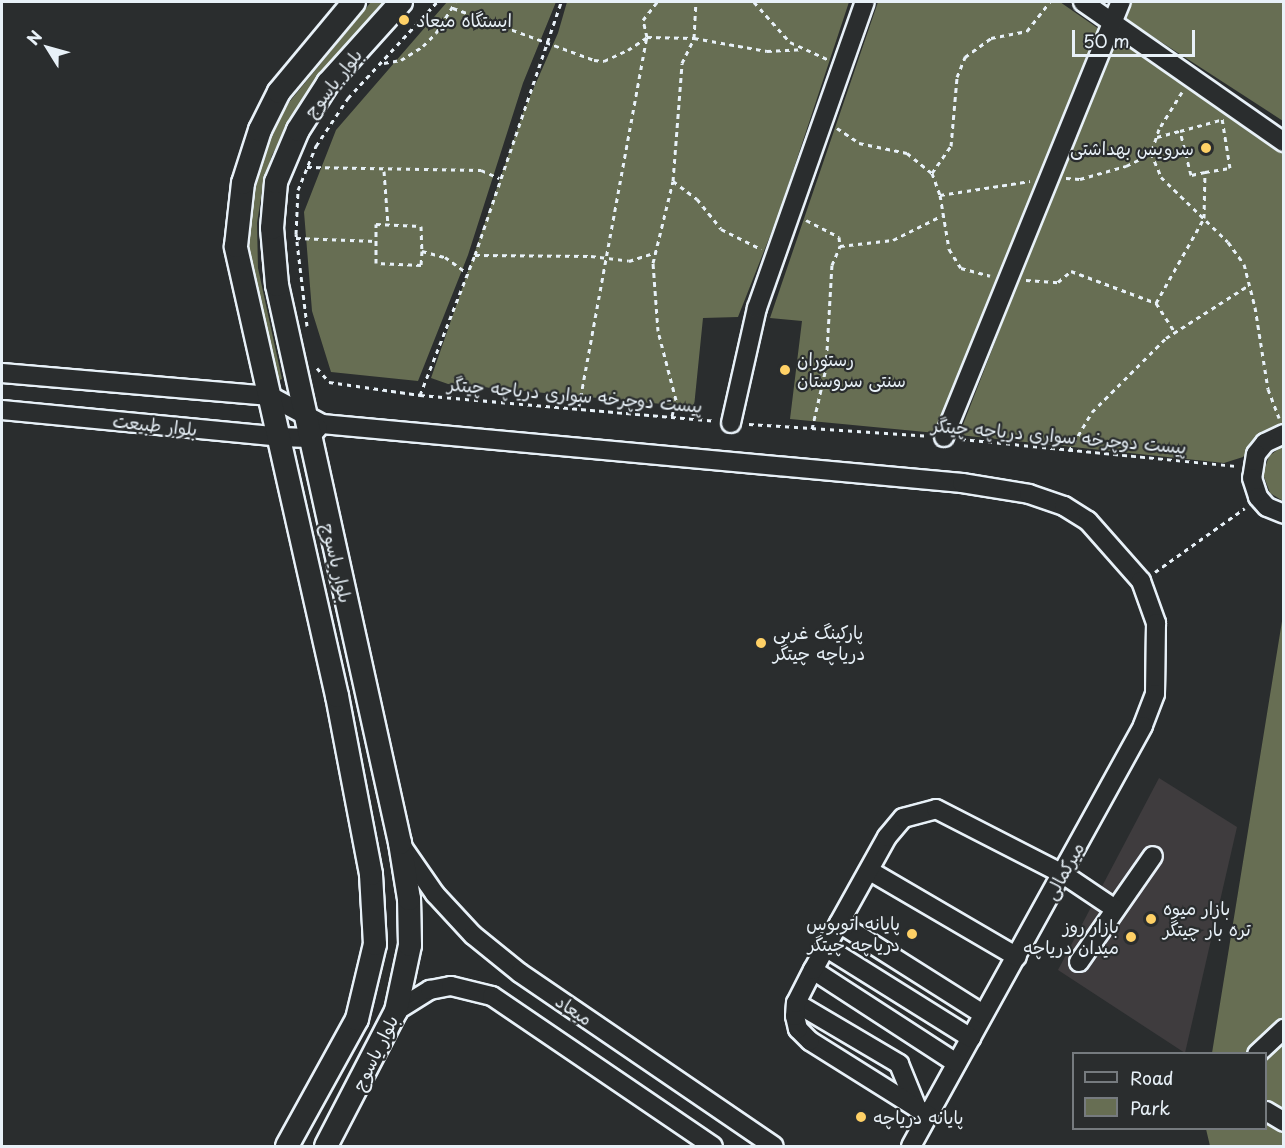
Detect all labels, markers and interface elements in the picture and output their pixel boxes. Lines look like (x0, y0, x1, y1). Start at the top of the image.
place label: ایستگاه میعاد (416, 9, 512, 31)
marker: ایستگاه میعاد (397, 13, 411, 27)
north arrow (18, 18, 78, 78)
scale bar (1075, 18, 1198, 56)
text: N (20, 25, 47, 49)
text: 50 m (1083, 27, 1130, 54)
street label: بلوار یاسوج (299, 44, 367, 122)
place label: سرویس بهداشتی (1070, 137, 1194, 159)
marker: سرویس بهداشتی (1199, 141, 1213, 155)
place label: رستوران سنتی سروستان (797, 349, 906, 392)
marker: رستوران سنتی سروستان (778, 363, 792, 377)
street label: پیست دوچرخه سواری دریاچه چیتگر (447, 373, 703, 417)
street label: بلوار طبیعت (112, 410, 198, 440)
street label: پیست دوچرخه سواری دریاچه چیتگر (931, 414, 1187, 458)
street label: بلوار یاسوج (317, 521, 357, 605)
place label: پارکینگ غربی دریاچه چیتگر (773, 622, 865, 664)
marker: پارکینگ غربی دریاچه چیتگر (754, 636, 768, 650)
street label: میرکمالی (1039, 839, 1089, 903)
place label: بازار میوه تره بار چیتگر (1163, 898, 1251, 940)
marker: بازار میوه تره بار چیتگر (1144, 912, 1158, 926)
place label: پایانه اتوبوس دریاچه چیتگر (806, 913, 900, 956)
place label: بازار روز میدان دریاچه (1023, 916, 1119, 958)
marker: پایانه اتوبوس دریاچه چیتگر (905, 927, 919, 941)
marker: بازار روز میدان دریاچه (1124, 930, 1138, 944)
street label: میعاد (552, 990, 596, 1030)
street label: بلوار یاسوج (347, 1012, 403, 1094)
legend (1072, 1052, 1267, 1130)
text: Road (1130, 1064, 1174, 1091)
text: Park (1130, 1094, 1170, 1121)
place label: پایانه دریاچه (873, 1106, 964, 1128)
marker: پایانه دریاچه (854, 1110, 868, 1124)

